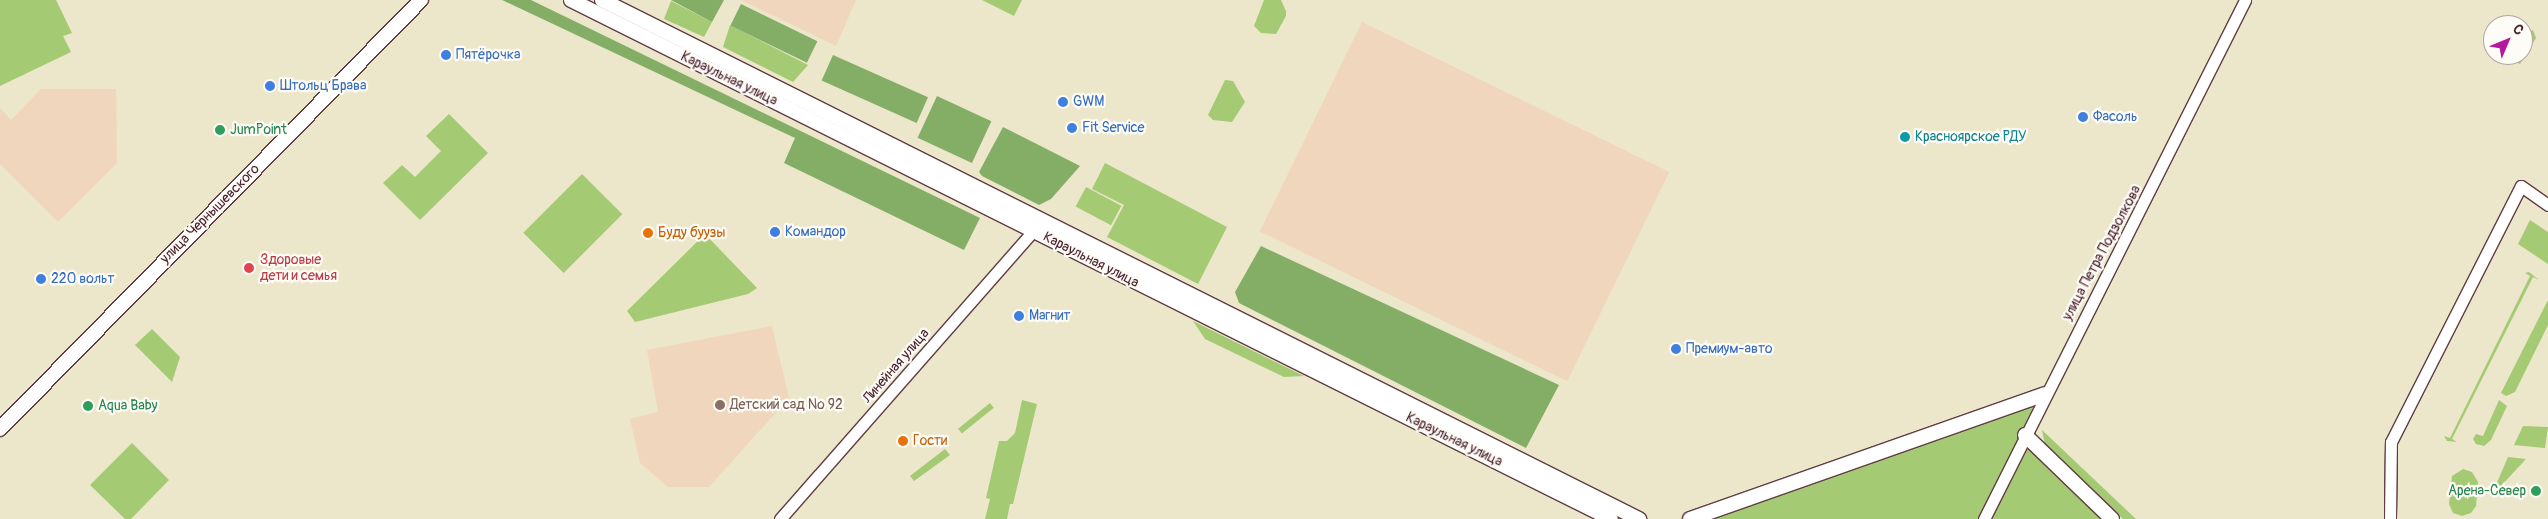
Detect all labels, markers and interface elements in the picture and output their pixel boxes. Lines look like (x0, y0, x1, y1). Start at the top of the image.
north arrow (2483, 15, 2533, 65)
text: С (2509, 21, 2527, 39)
place label: Пятёрочка (456, 47, 520, 63)
street label: Караульная улица (678, 48, 780, 110)
marker: Пятёрочка (440, 49, 452, 61)
place label: Штольц Брава (280, 78, 367, 94)
marker: Штольц Брава (264, 80, 276, 92)
place label: GWM (1073, 94, 1104, 110)
marker: GWM (1057, 96, 1069, 108)
place label: Фасоль (2093, 109, 2137, 125)
marker: Фасоль (2077, 111, 2089, 123)
place label: Fit Service (1082, 120, 1144, 136)
place label: JumPoint (230, 122, 287, 138)
marker: Fit Service (1066, 122, 1078, 134)
marker: JumPoint (214, 124, 226, 136)
place label: Красноярское РДУ (1915, 129, 2027, 145)
marker: Красноярское РДУ (1899, 131, 1911, 143)
street label: улица Чернышевского (157, 161, 263, 267)
street label: улица Петра Подзолкова (2059, 183, 2145, 323)
place label: Командор (785, 224, 846, 240)
place label: Буду буузы (658, 225, 726, 241)
marker: Командор (769, 226, 781, 238)
marker: Буду буузы (642, 227, 654, 239)
street label: Караульная улица (1040, 229, 1142, 291)
place label: Здоровые дети и семья (260, 252, 337, 284)
marker: Здоровые дети и семья (242, 261, 256, 275)
place label: 220 вольт (51, 271, 114, 287)
marker: 220 вольт (35, 273, 47, 285)
place label: Магнит (1029, 308, 1071, 324)
marker: Магнит (1013, 310, 1025, 322)
street label: Линейная улица (859, 325, 933, 407)
place label: Премиум-авто (1686, 341, 1772, 357)
marker: Премиум-авто (1670, 343, 1682, 355)
place label: Детский сад № 92 (730, 397, 843, 413)
place label: Aqua Baby (98, 398, 158, 414)
marker: Детский сад № 92 (714, 399, 726, 411)
marker: Aqua Baby (82, 400, 94, 412)
street label: Караульная улица (1403, 409, 1505, 471)
place label: Гости (913, 433, 947, 449)
marker: Гости (897, 435, 909, 447)
place label: Арена-Север (2448, 483, 2526, 499)
marker: Арена-Север (2530, 485, 2542, 497)

